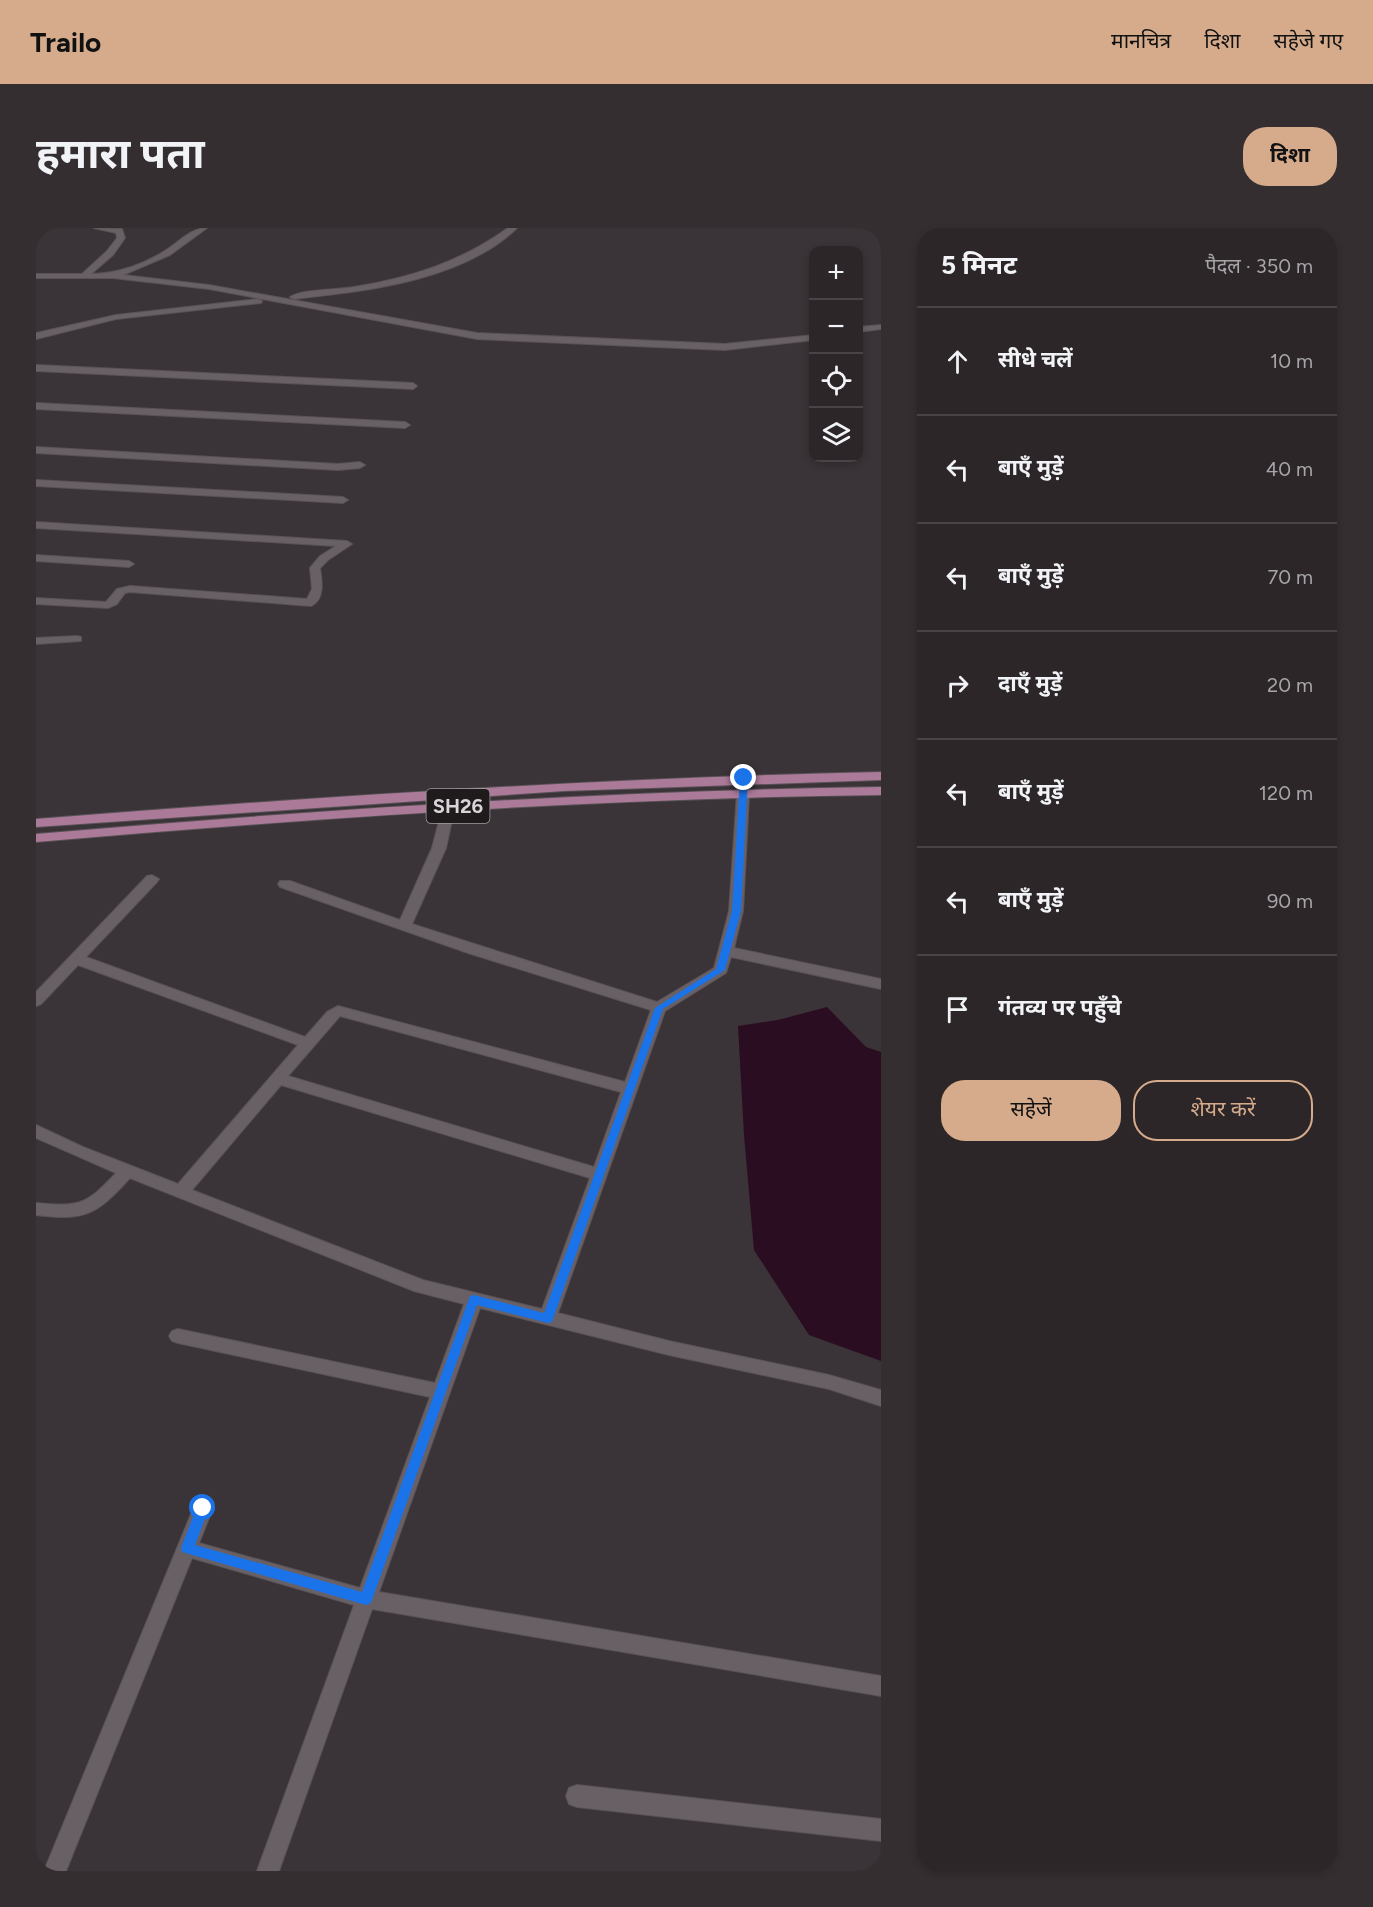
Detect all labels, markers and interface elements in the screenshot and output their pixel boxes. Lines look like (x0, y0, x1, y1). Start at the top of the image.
text: Trailo (30, 25, 101, 59)
text: मानचित्र (1111, 28, 1171, 53)
text: दिशा (1204, 28, 1240, 53)
text: सहेजे गए (1273, 28, 1343, 53)
button: दिशा (1243, 127, 1337, 186)
text: हमारा पता (36, 128, 205, 179)
map controls (809, 246, 863, 462)
button: + (809, 246, 863, 300)
text: 5 मिनट (941, 249, 1017, 281)
text: पैदल · 350 m (1205, 254, 1313, 278)
button: − (809, 300, 863, 354)
icon: ahead (941, 345, 974, 378)
text: सीधे चलें (998, 346, 1073, 373)
text: 10 m (1270, 349, 1313, 373)
button: locate (809, 354, 863, 408)
button: layers (809, 408, 863, 462)
icon: left (941, 453, 974, 486)
text: बाएँ मुड़ें (998, 454, 1064, 481)
text: 40 m (1266, 457, 1313, 481)
icon: left (941, 561, 974, 594)
text: बाएँ मुड़ें (998, 562, 1064, 589)
text: 70 m (1267, 565, 1313, 589)
icon: right (941, 669, 974, 702)
text: दाएँ मुड़ें (998, 670, 1062, 697)
text: 20 m (1267, 673, 1313, 697)
route end (730, 764, 756, 790)
icon: left (941, 777, 974, 810)
text: बाएँ मुड़ें (998, 778, 1064, 805)
text: 120 m (1259, 781, 1313, 805)
road number: SH26 (426, 789, 490, 823)
icon: left (941, 885, 974, 918)
text: बाएँ मुड़ें (998, 886, 1064, 913)
text: 90 m (1267, 889, 1313, 913)
icon: arrive (941, 993, 974, 1026)
text: गंतव्य पर पहुँचे (998, 994, 1122, 1021)
button: सहेजें (941, 1080, 1121, 1141)
button: शेयर करें (1133, 1080, 1313, 1141)
route start (189, 1494, 215, 1520)

